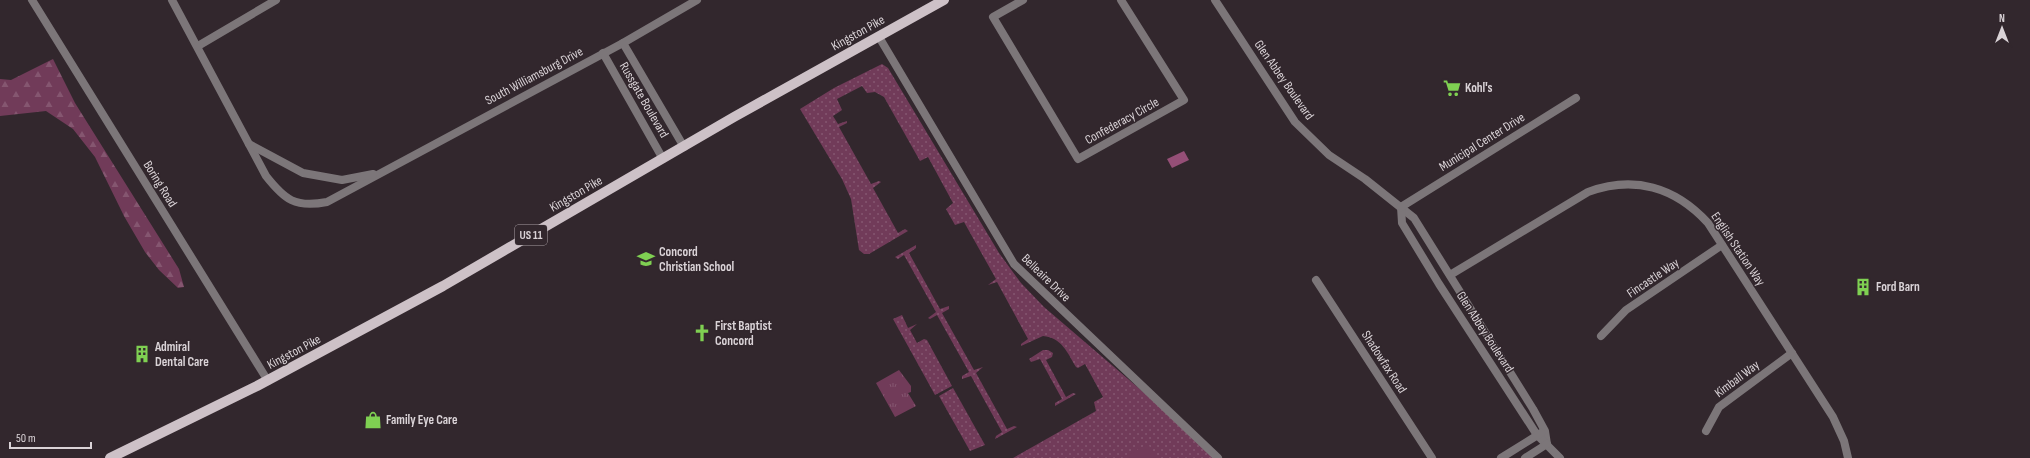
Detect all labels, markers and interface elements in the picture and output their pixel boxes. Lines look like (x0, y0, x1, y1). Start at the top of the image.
north arrow (1982, 8, 2022, 48)
street label: Kingston Pike (829, 12, 887, 54)
text: N (1999, 12, 2005, 25)
street label: Glen Abbey Boulevard (1251, 37, 1317, 123)
street label: South Williamsburg Drive (482, 43, 586, 109)
street label: Russgate Boulevard (616, 59, 672, 141)
supermarket icon: Kohl's (1442, 78, 1462, 98)
place label: Kohl's (1465, 80, 1493, 96)
street label: Confederacy Circle (1082, 94, 1162, 148)
street label: Municipal Center Drive (1436, 109, 1528, 175)
street label: Boring Road (139, 158, 181, 210)
street label: Kingston Pike (547, 172, 605, 216)
street label: English Station Way (1707, 209, 1769, 289)
road number: US 11 (515, 225, 547, 245)
place label: Concord Christian School (659, 244, 735, 275)
school or university icon: Concord Christian School (636, 249, 656, 269)
street label: Belleaire Drive (1018, 251, 1074, 305)
street label: Fincastle Way (1624, 255, 1682, 301)
building icon: Ford Barn (1853, 277, 1873, 297)
place label: Ford Barn (1876, 279, 1920, 295)
street label: Glen Abbey Boulevard (1453, 288, 1517, 376)
place label: First Baptist Concord (715, 318, 772, 349)
church icon: First Baptist Concord (692, 323, 712, 343)
street label: Shadowfax Road (1358, 328, 1410, 396)
street label: Kingston Pike (264, 331, 324, 373)
place label: Admiral Dental Care (154, 339, 209, 370)
building icon: Admiral Dental Care (132, 344, 152, 364)
street label: Kimball Way (1711, 357, 1763, 401)
shop icon: Family Eye Care (363, 410, 383, 430)
place label: Family Eye Care (386, 412, 458, 428)
scale bar (10, 424, 91, 450)
text: 50 m (16, 431, 36, 446)

